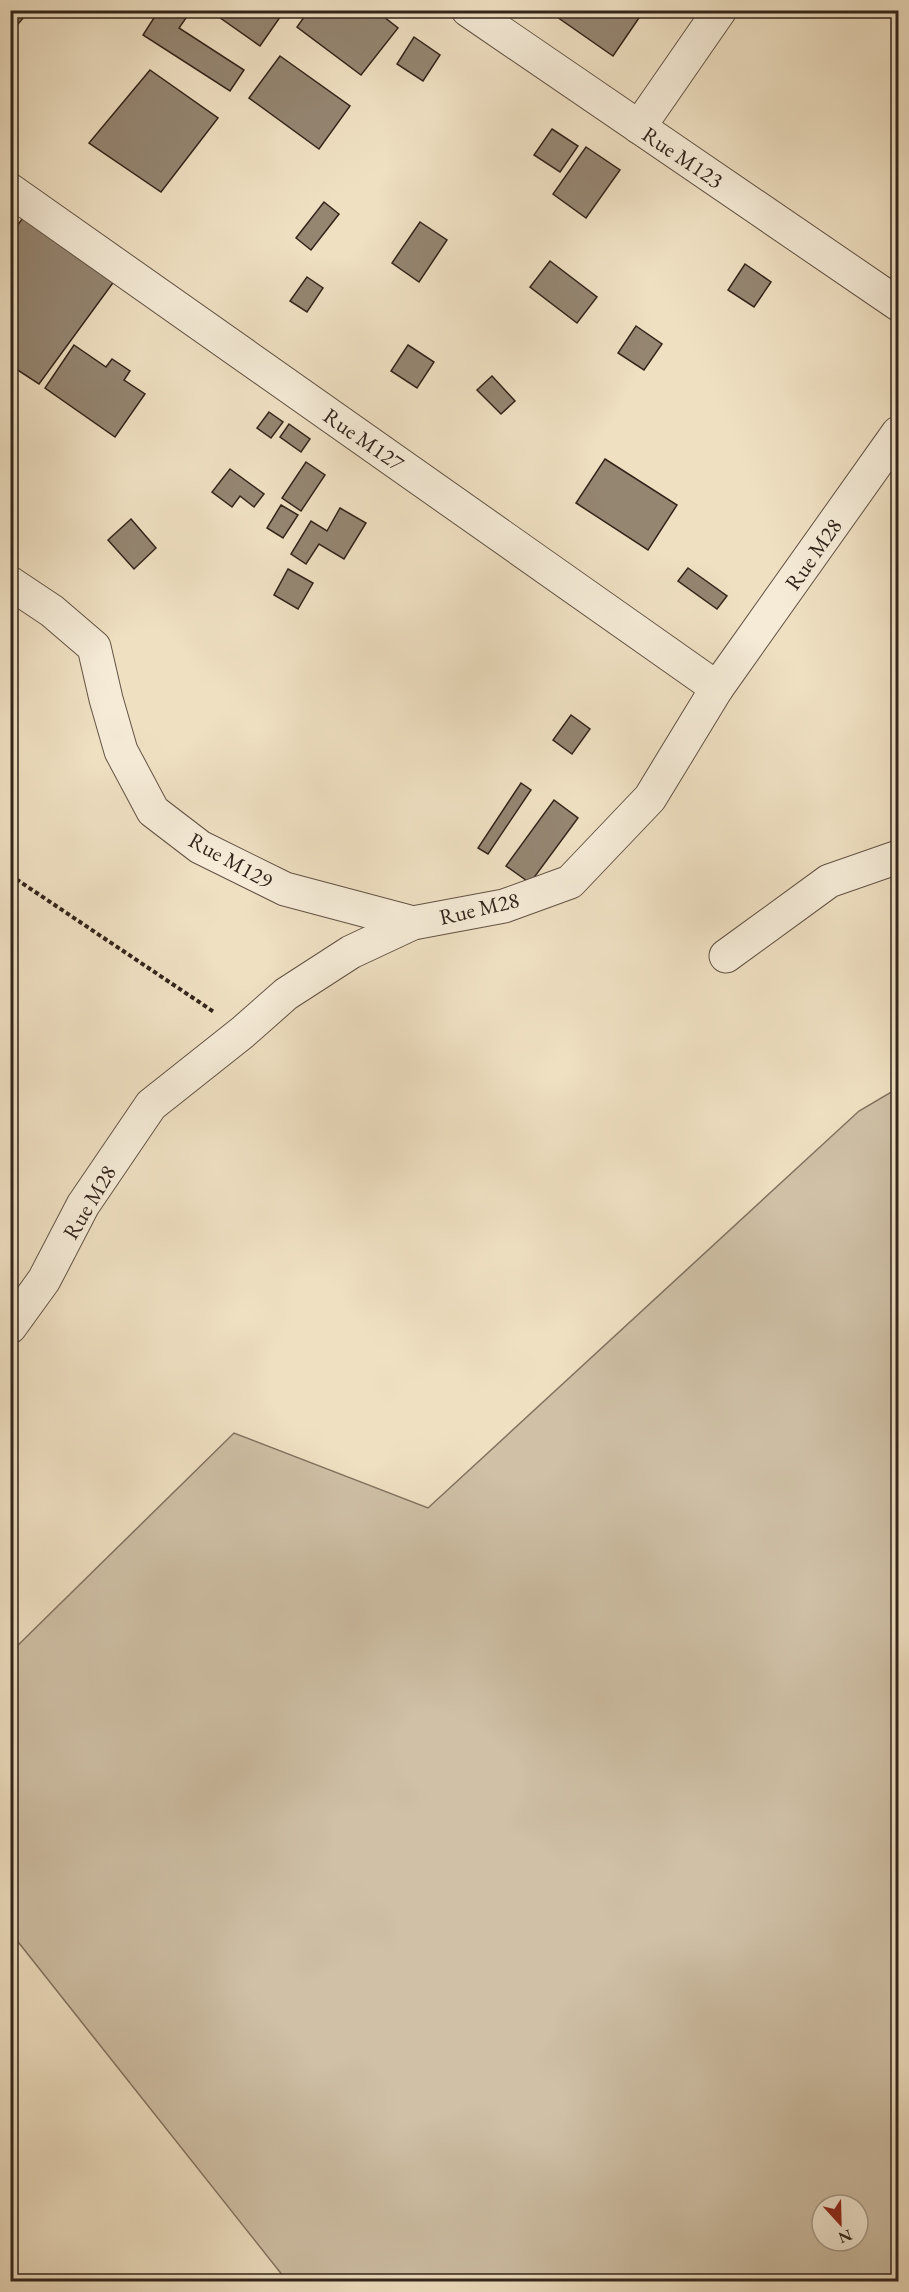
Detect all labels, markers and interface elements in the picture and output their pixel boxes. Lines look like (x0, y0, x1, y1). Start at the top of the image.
street label: Rue M123 (637, 120, 729, 195)
street label: Rue M127 (318, 401, 410, 478)
street label: Rue M28 (778, 513, 849, 596)
street label: Rue M129 (184, 826, 278, 896)
street label: Rue M28 (436, 885, 522, 932)
street label: Rue M28 (56, 1160, 123, 1245)
north arrow (810, 2193, 870, 2253)
text: N (835, 2224, 855, 2249)

